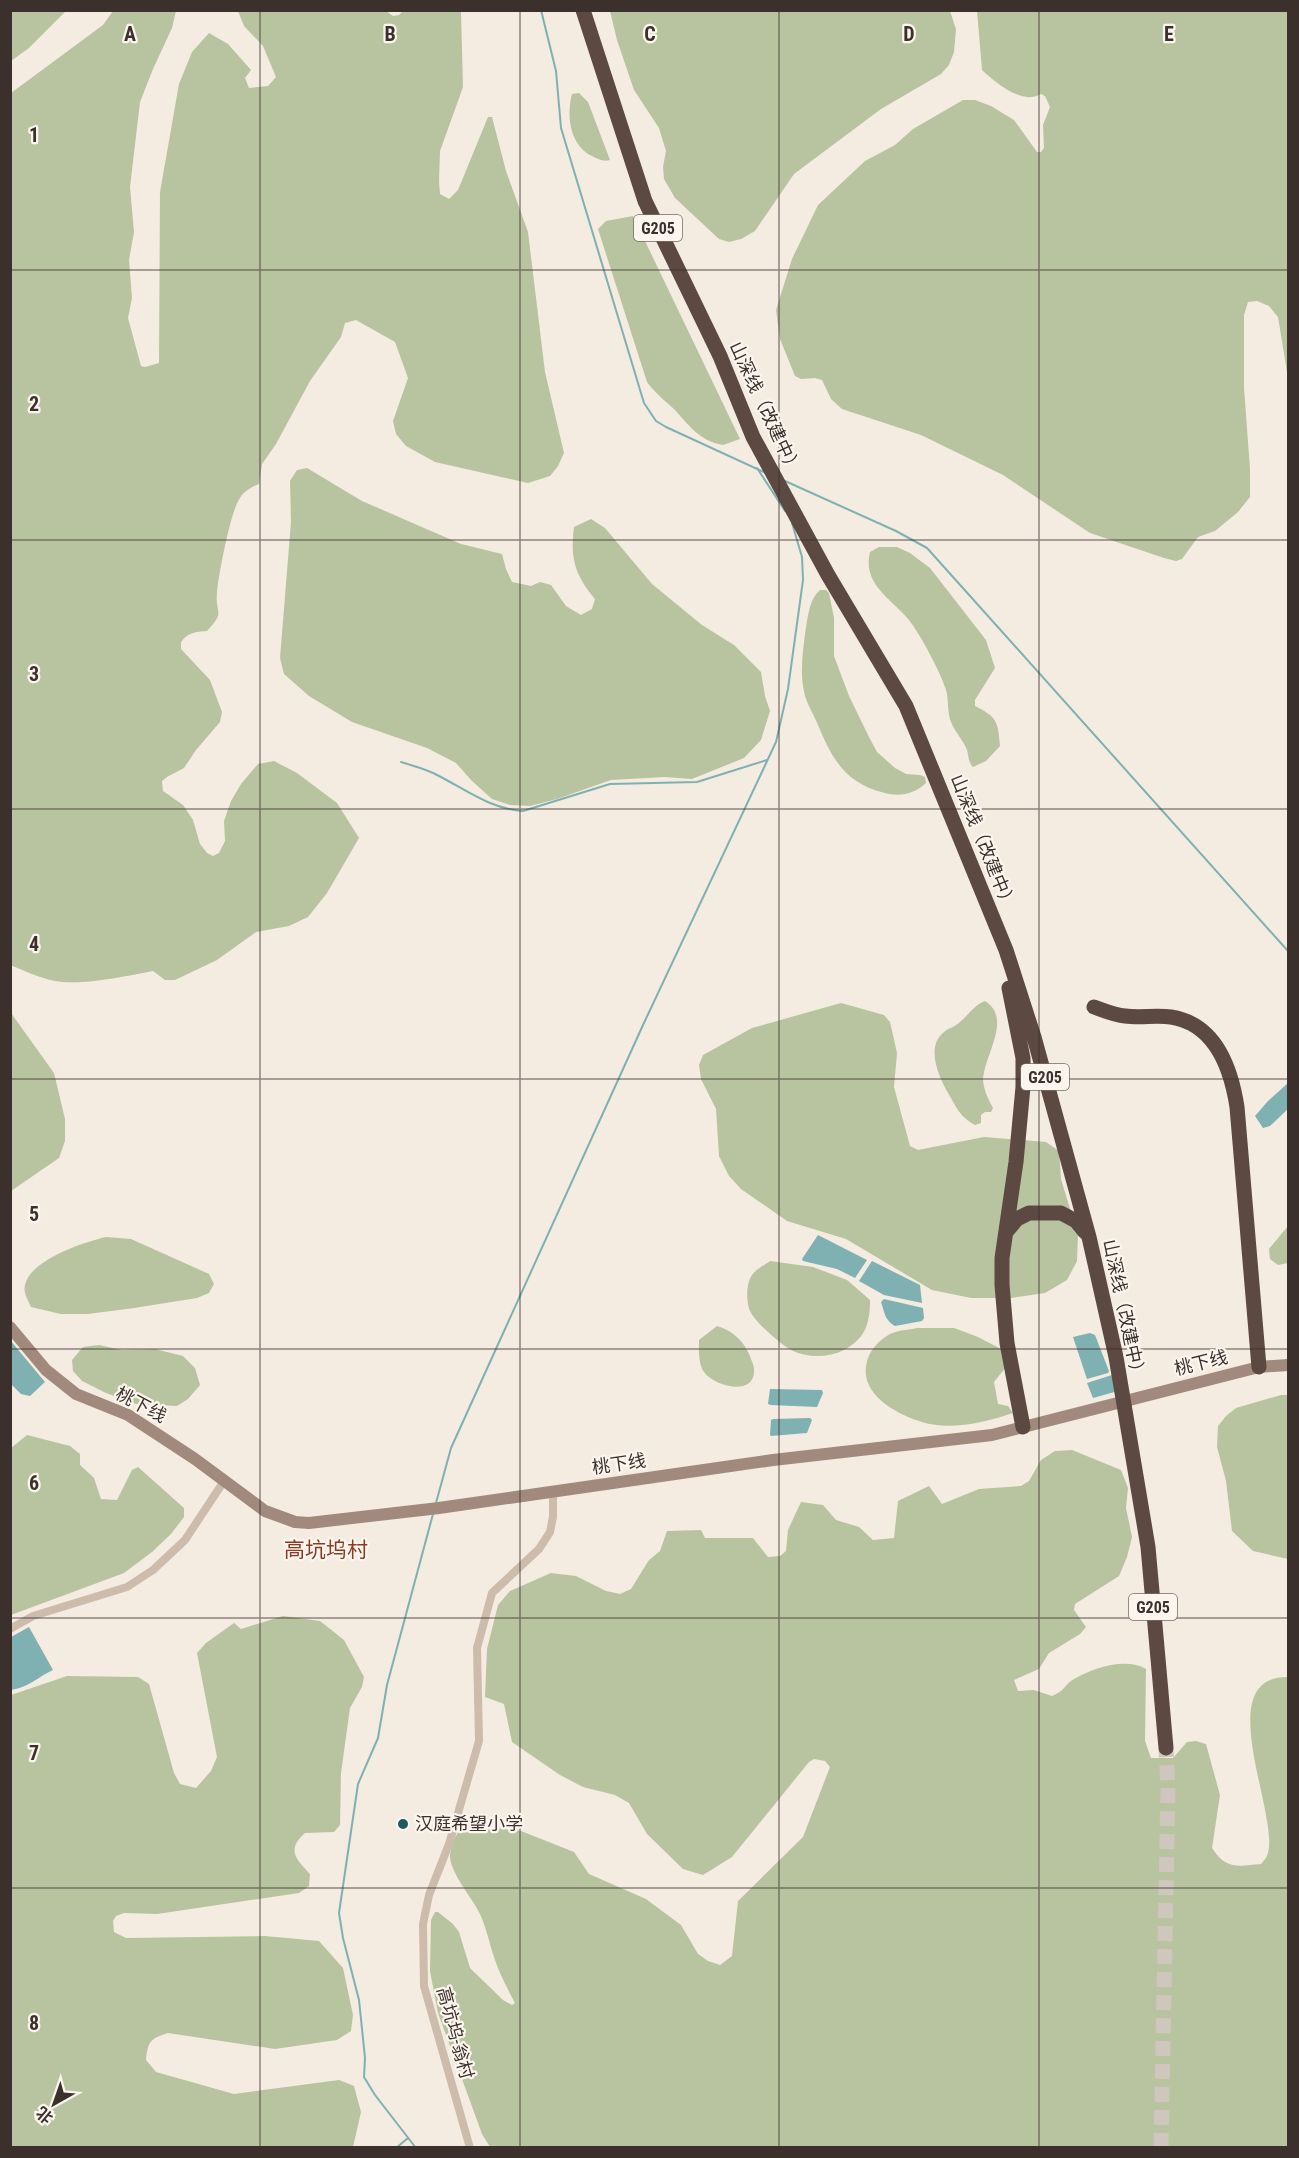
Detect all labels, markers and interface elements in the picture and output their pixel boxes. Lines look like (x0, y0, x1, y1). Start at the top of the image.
text: A (124, 22, 136, 46)
text: B (384, 22, 396, 46)
text: C (644, 22, 656, 46)
text: D (903, 22, 915, 46)
text: E (1164, 22, 1174, 46)
text: 1 (29, 123, 39, 147)
road number: G205 (634, 215, 682, 241)
street label: 山深线（改建中） (726, 338, 805, 477)
text: 2 (29, 392, 39, 416)
text: 3 (29, 662, 39, 686)
street label: 山深线（改建中） (947, 771, 1020, 913)
text: 4 (29, 932, 39, 956)
road number: G205 (1021, 1064, 1069, 1090)
text: 5 (29, 1202, 39, 1226)
street label: 山深线（改建中） (1099, 1237, 1150, 1383)
street label: 桃下线 (1172, 1346, 1230, 1379)
street label: 桃下线 (112, 1383, 170, 1427)
street label: 桃下线 (591, 1449, 647, 1478)
text: 6 (29, 1471, 39, 1495)
district label: 高坑坞村 (284, 1538, 368, 1562)
road number: G205 (1129, 1594, 1177, 1620)
text: 7 (29, 1741, 39, 1765)
place label: 汉庭希望小学 (415, 1813, 523, 1834)
marker: 汉庭希望小学 (396, 1817, 410, 1831)
street label: 高坑坞-翁村 (433, 1985, 478, 2081)
text: 8 (29, 2011, 39, 2035)
north arrow (24, 2074, 84, 2134)
text: 北 (32, 2103, 57, 2128)

